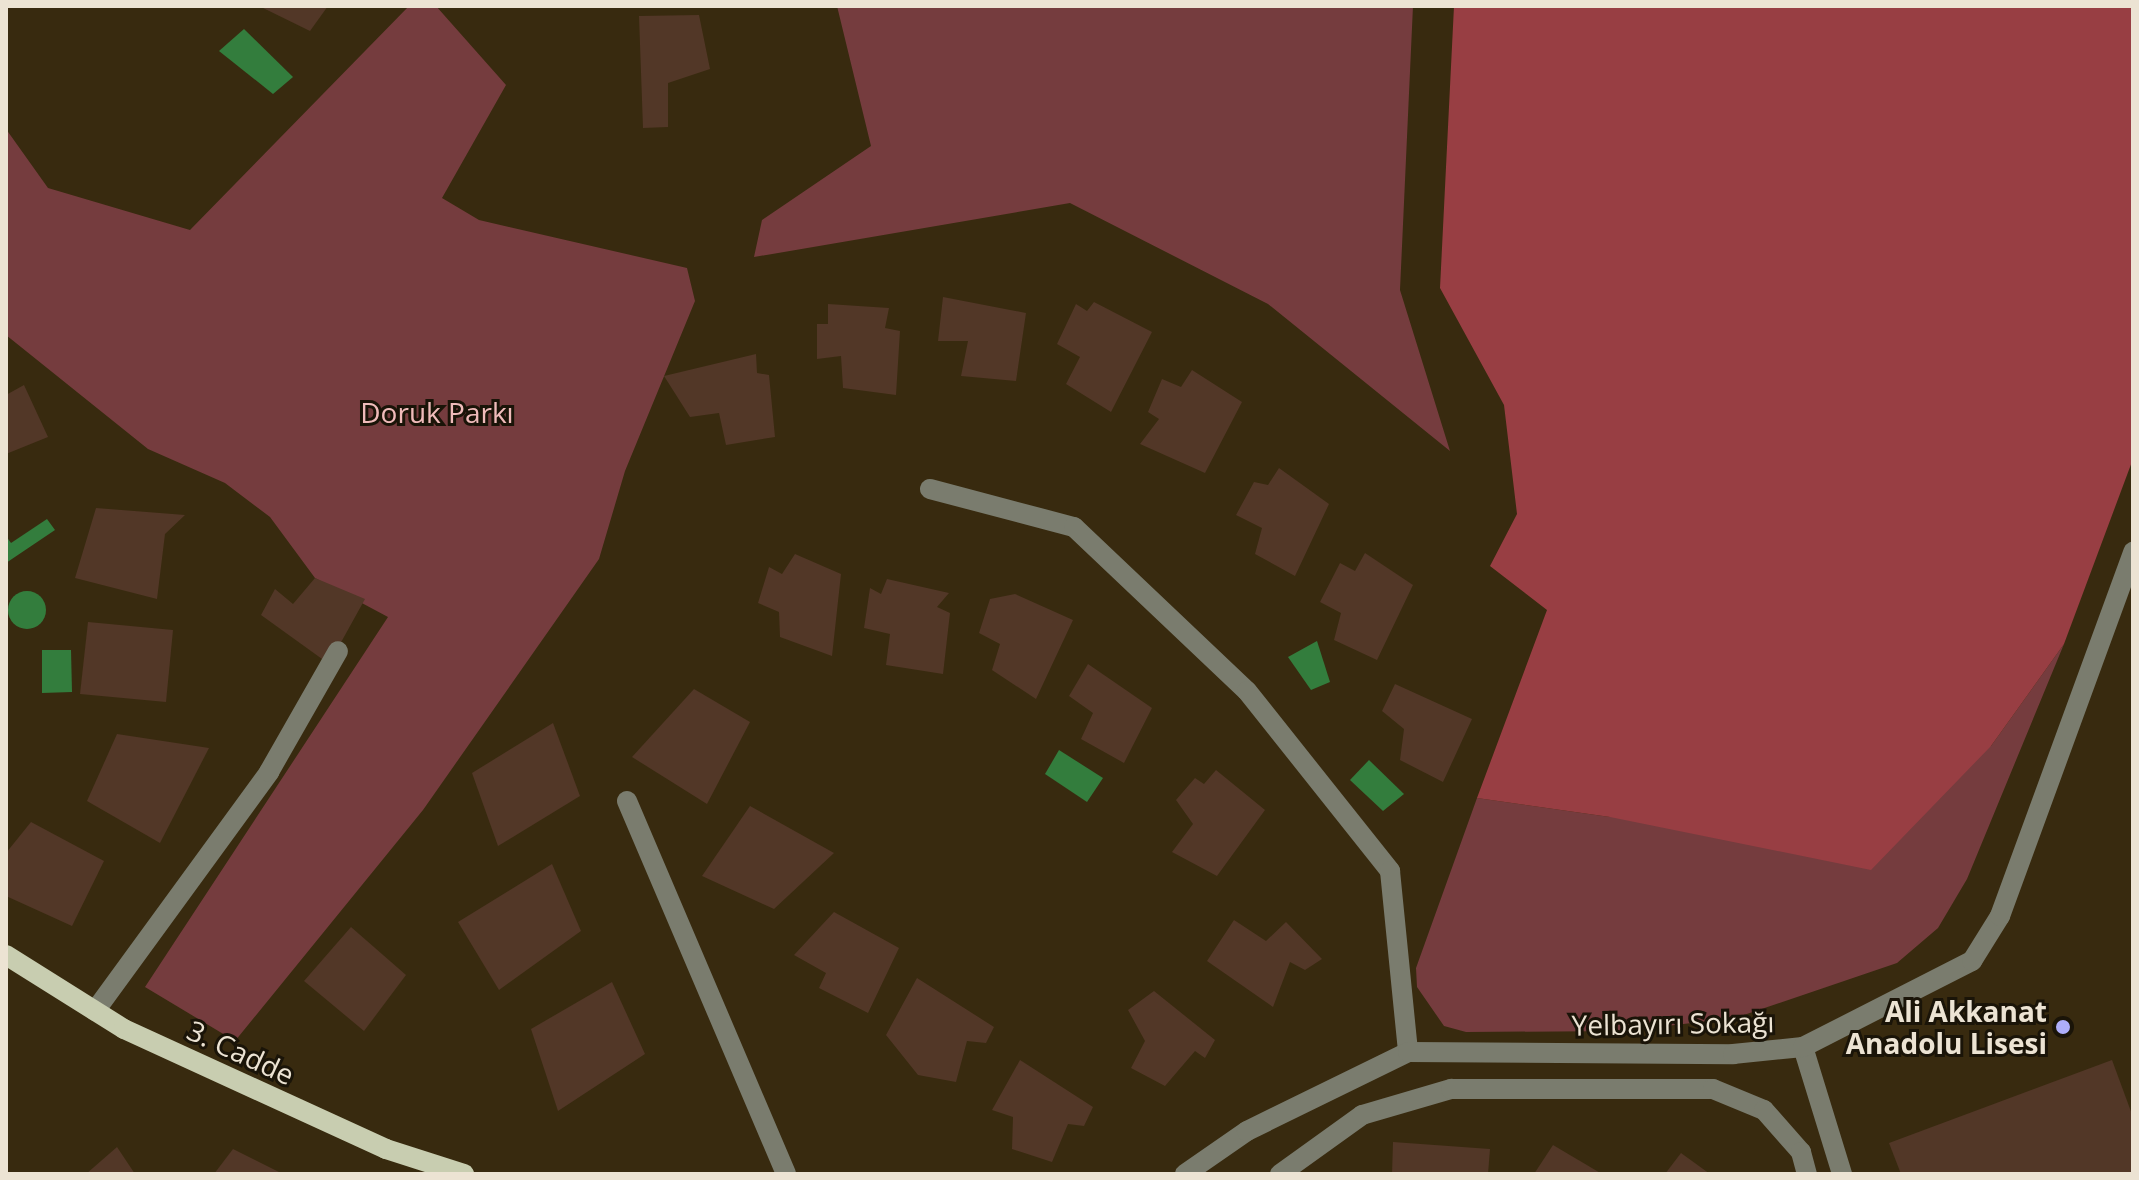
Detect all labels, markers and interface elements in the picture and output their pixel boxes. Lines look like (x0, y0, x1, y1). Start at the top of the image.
park label: Doruk Parkı (360, 395, 514, 429)
place label: Ali Akkanat Anadolu Lisesi (1846, 994, 2047, 1060)
street label: Yelbayırı Sokağı (1571, 1004, 1775, 1042)
street label: 3. Cadde (182, 1013, 300, 1091)
marker: Ali Akkanat Anadolu Lisesi (2054, 1018, 2072, 1036)

